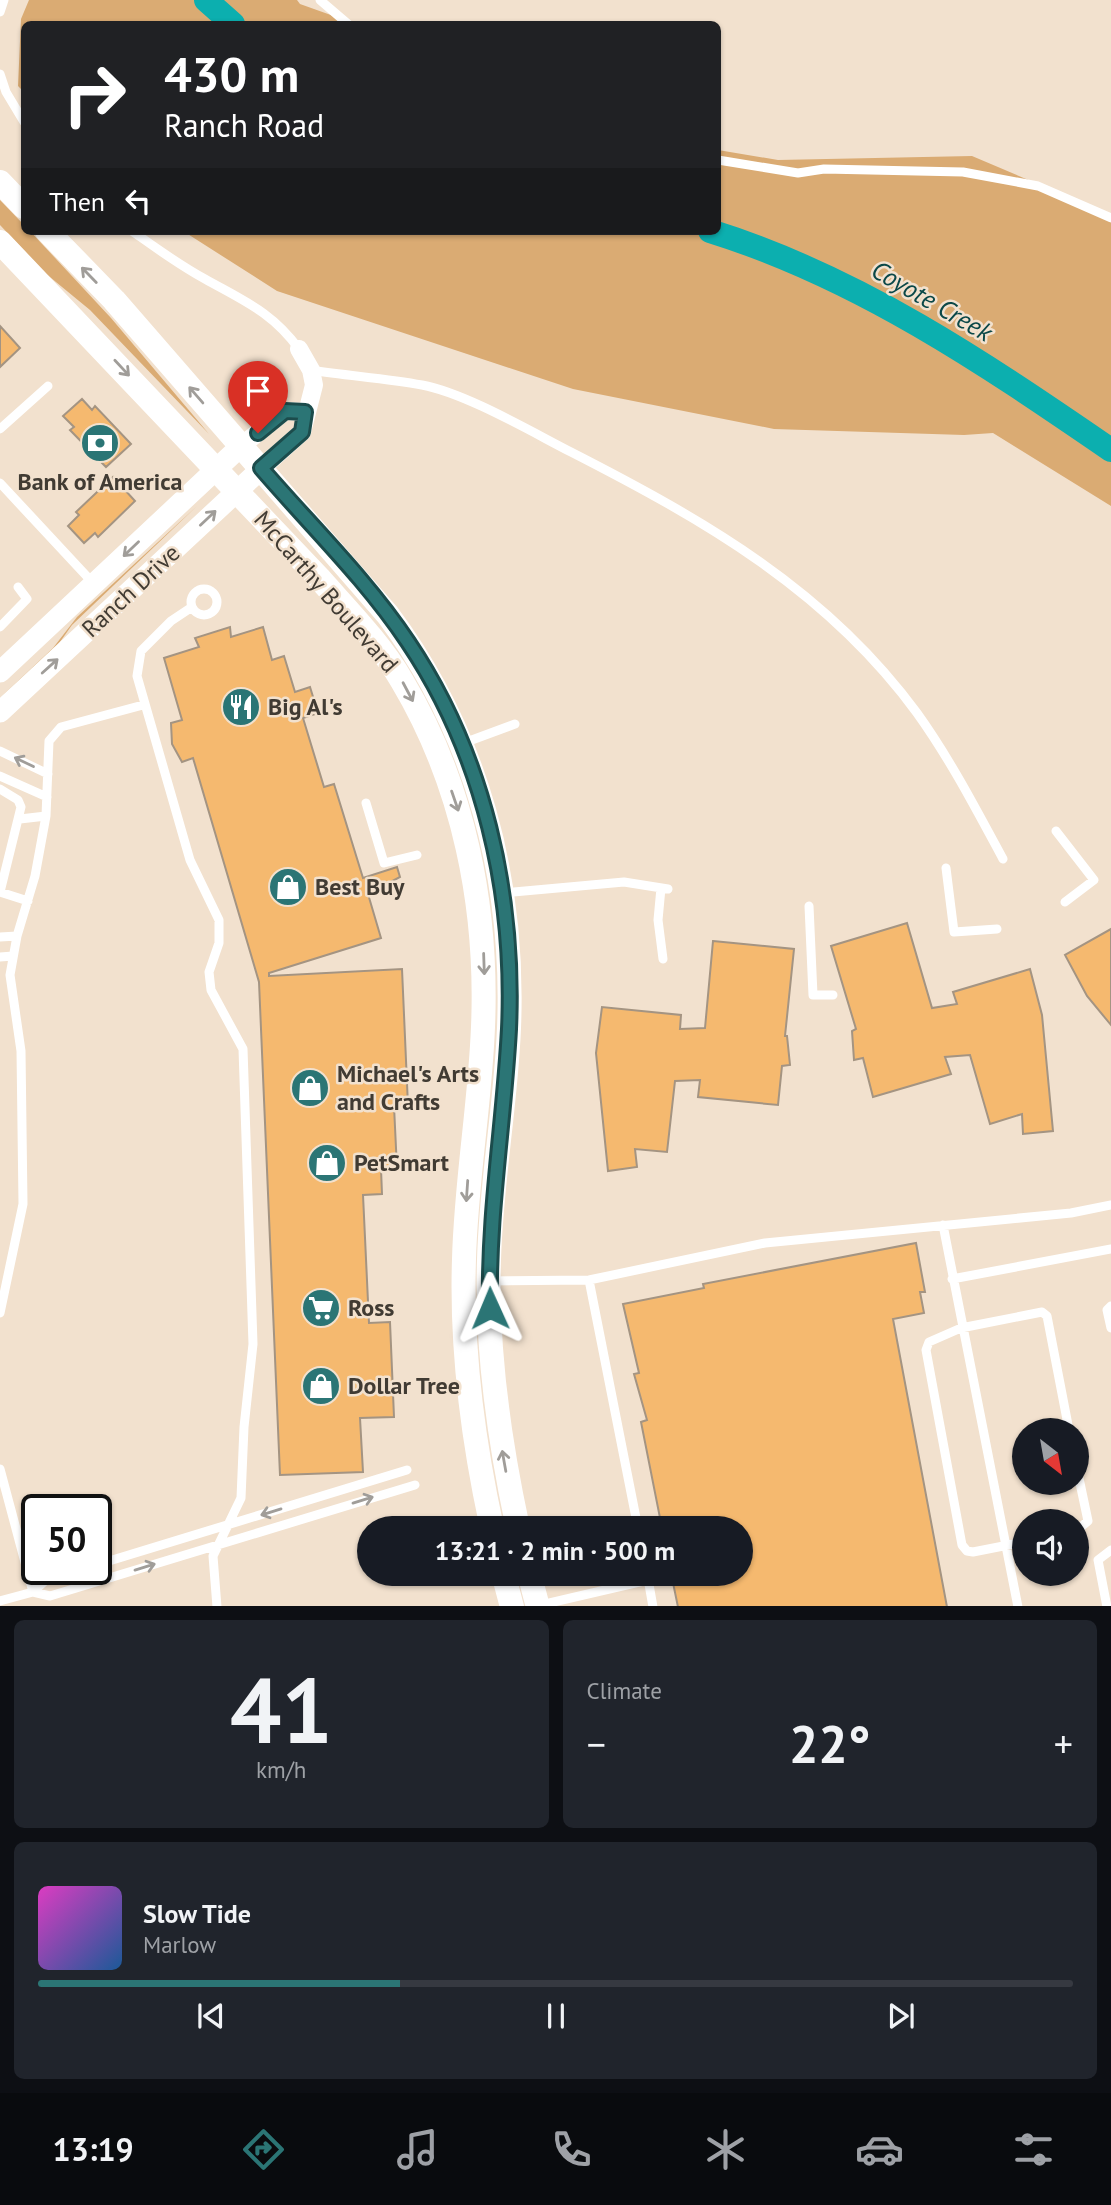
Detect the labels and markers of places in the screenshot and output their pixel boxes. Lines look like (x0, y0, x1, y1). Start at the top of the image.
pin (228, 361, 288, 433)
bank icon: Bank of America (79, 422, 121, 464)
place label: Bank of America (18, 466, 182, 497)
restaurant icon: Big Al's (220, 686, 262, 728)
place label: Big Al's (268, 691, 343, 722)
shop icon: Best Buy (267, 866, 309, 908)
place label: Best Buy (315, 871, 405, 902)
place label: Michael's Arts and Crafts (337, 1058, 479, 1117)
shop icon: Michael's Arts and Crafts (289, 1067, 331, 1109)
shop icon: PetSmart (306, 1142, 348, 1184)
place label: PetSmart (354, 1147, 450, 1178)
supermarket icon: Ross (300, 1287, 342, 1329)
place label: Ross (348, 1292, 394, 1323)
shop icon: Dollar Tree (300, 1365, 342, 1407)
place label: Dollar Tree (348, 1370, 460, 1401)

